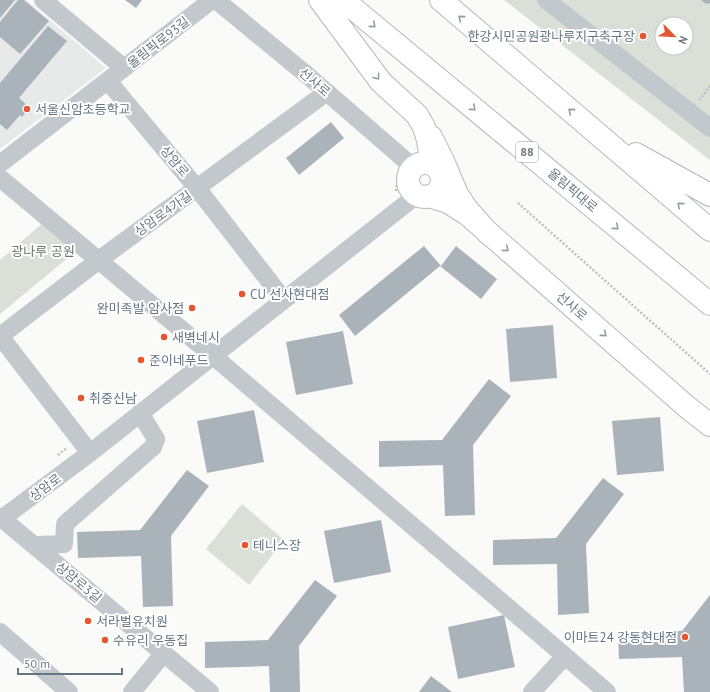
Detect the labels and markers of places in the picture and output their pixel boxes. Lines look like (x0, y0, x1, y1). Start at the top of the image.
place label: 한강시민공원광나루지구축구장 (468, 28, 635, 45)
marker: 한강시민공원광나루지구축구장 (638, 31, 648, 41)
place label: 서울신암초등학교 (35, 101, 131, 118)
marker: 서울신암초등학교 (22, 104, 32, 114)
place label: CU 선사현대점 (250, 286, 329, 303)
marker: CU 선사현대점 (237, 289, 247, 299)
place label: 완미족발 암사점 (97, 300, 184, 317)
marker: 완미족발 암사점 (187, 303, 197, 313)
place label: 새벽네시 (172, 329, 220, 346)
marker: 새벽네시 (159, 332, 169, 342)
place label: 준이네푸드 (149, 352, 209, 369)
marker: 준이네푸드 (136, 355, 146, 365)
place label: 취중신남 (89, 390, 137, 407)
marker: 취중신남 (76, 393, 86, 403)
place label: 테니스장 (253, 537, 301, 554)
marker: 테니스장 (240, 540, 250, 550)
place label: 서라벌유치원 (96, 613, 168, 630)
marker: 서라벌유치원 (83, 616, 93, 626)
place label: 이마트24 강동현대점 (564, 629, 677, 646)
place label: 수유리 우동집 (113, 632, 188, 649)
marker: 이마트24 강동현대점 (680, 632, 690, 642)
marker: 수유리 우동집 (100, 635, 110, 645)

